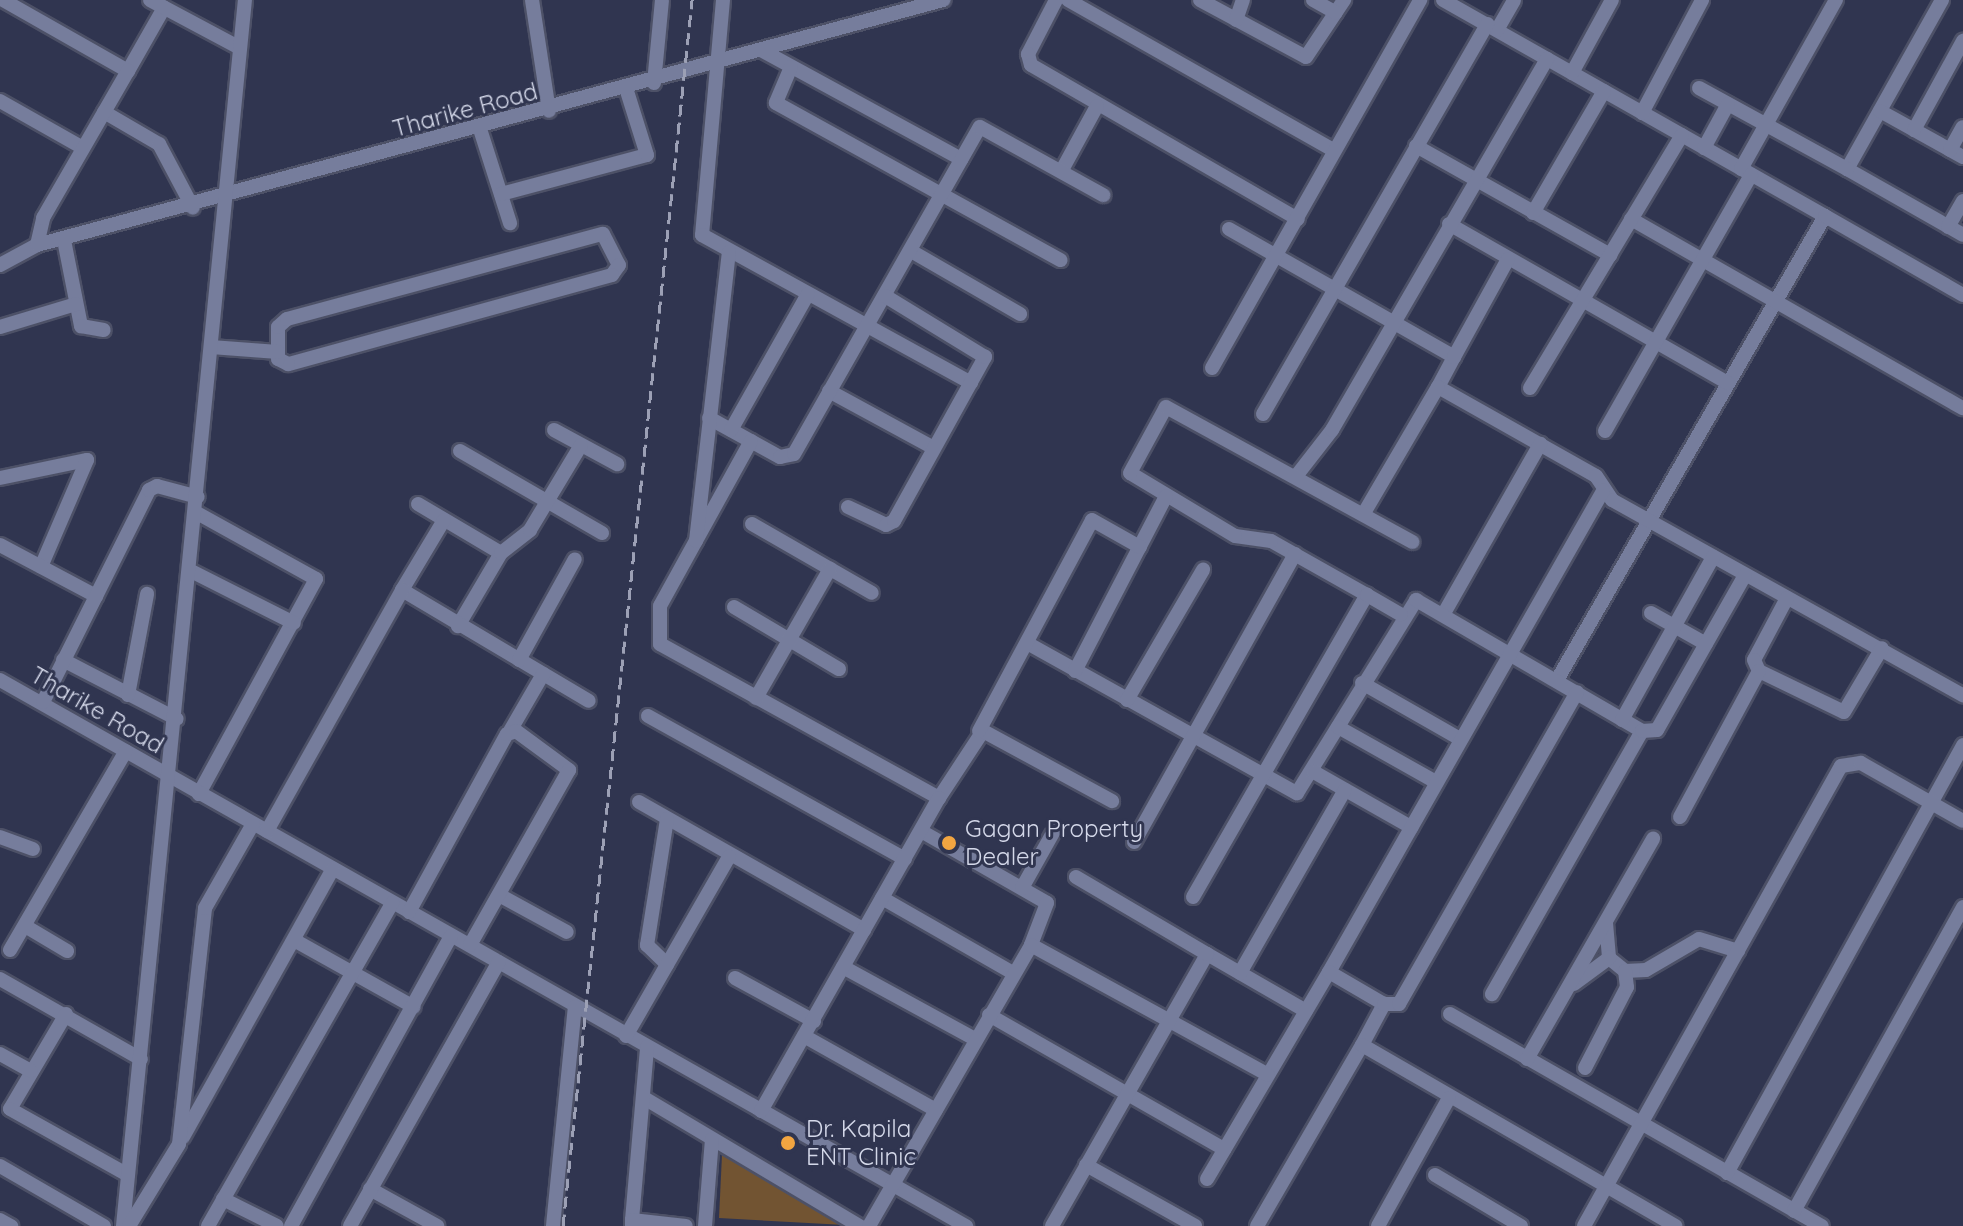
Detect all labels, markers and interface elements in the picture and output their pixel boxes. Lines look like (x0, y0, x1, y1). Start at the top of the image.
street label: Tharike Road (389, 77, 541, 143)
street label: Tharike Road (25, 660, 169, 760)
place label: Gagan Property Dealer (965, 815, 1143, 871)
marker: Gagan Property Dealer (940, 834, 958, 852)
place label: Dr. Kapila ENT Clinic (806, 1115, 916, 1171)
marker: Dr. Kapila ENT Clinic (777, 1132, 799, 1154)

